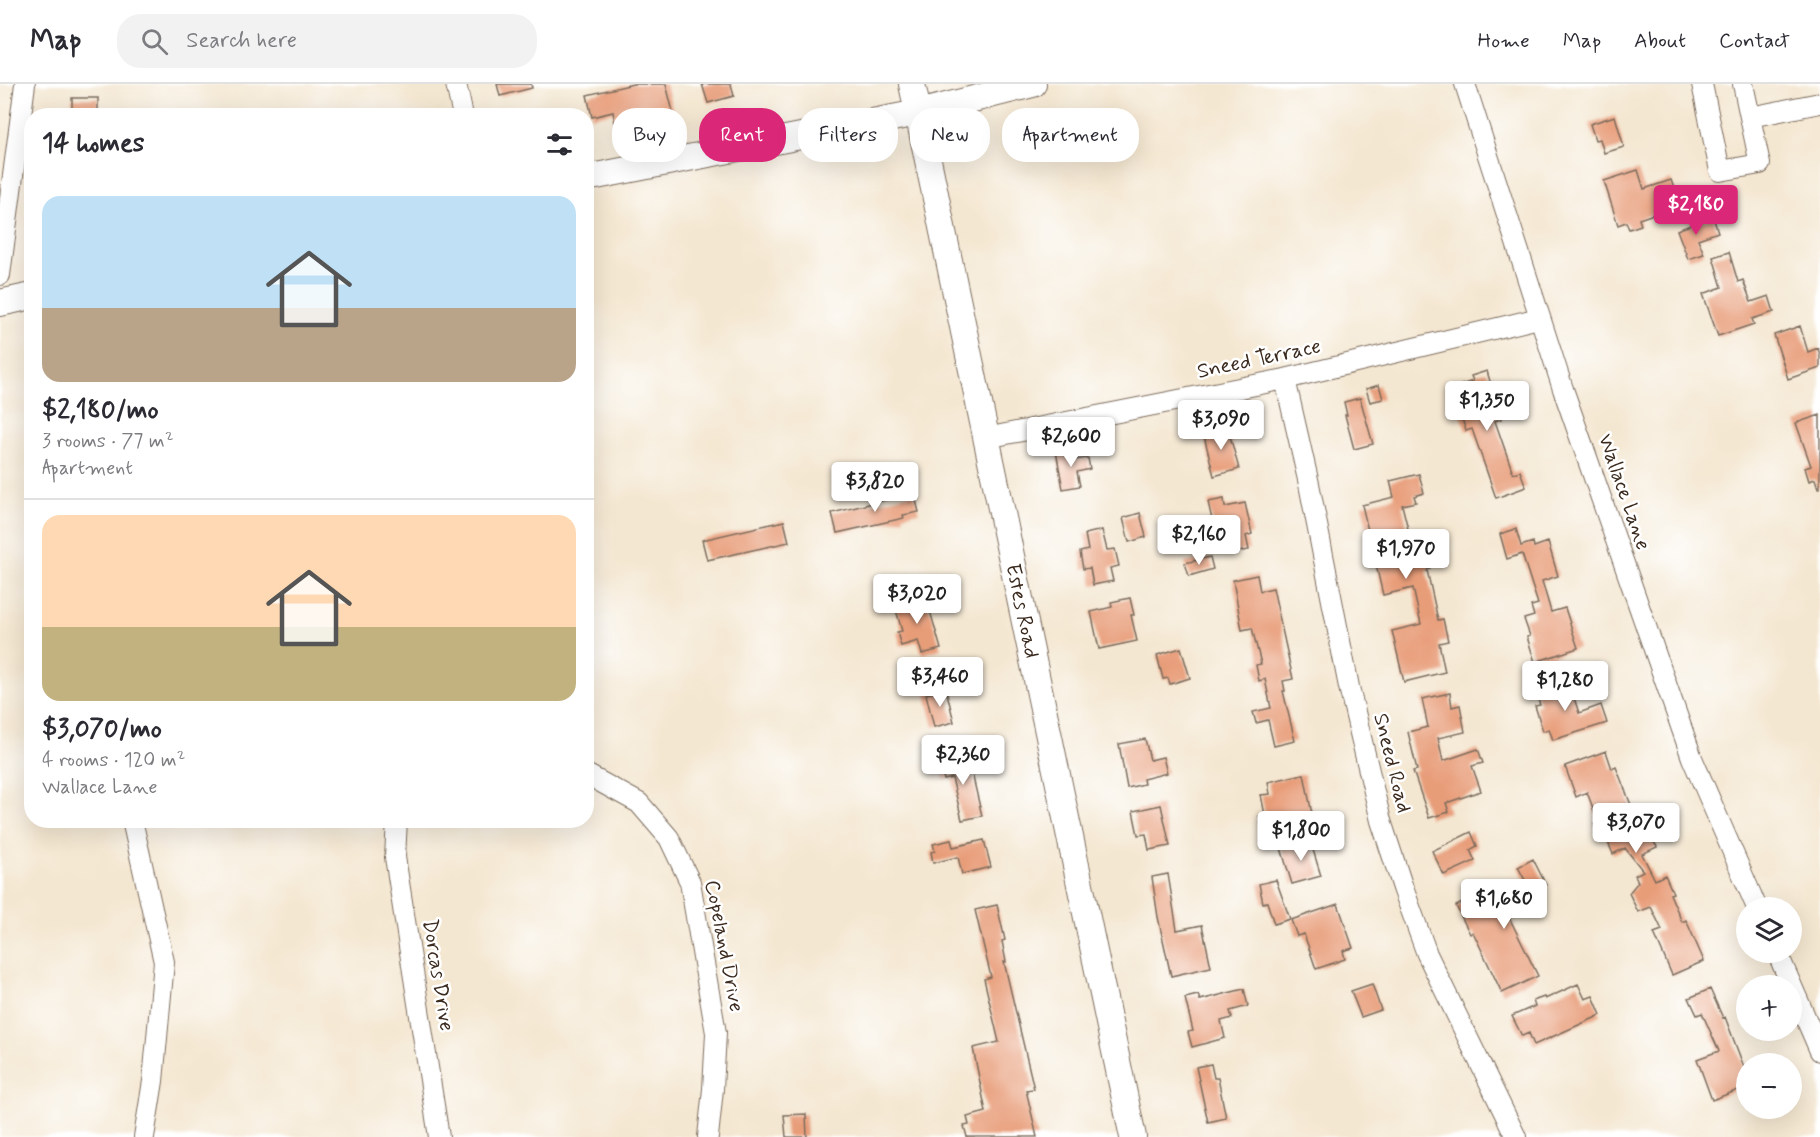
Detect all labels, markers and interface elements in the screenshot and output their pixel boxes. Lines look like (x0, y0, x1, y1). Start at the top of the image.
search box (117, 14, 537, 68)
text: Map (30, 23, 81, 60)
icon: search (138, 25, 171, 58)
text: Search here (186, 27, 297, 55)
text: Home (1478, 27, 1530, 55)
text: Map (1563, 27, 1601, 55)
text: About (1634, 27, 1686, 55)
text: Contact (1719, 27, 1790, 55)
chip: Buy (612, 108, 687, 162)
chip: Rent (699, 108, 786, 162)
chip: Filters (798, 108, 898, 162)
chip: New (910, 108, 990, 162)
chip: Apartment (1002, 108, 1139, 162)
text: 14 homes (42, 127, 144, 161)
icon: filters (543, 128, 576, 161)
pin: $2,180 (1647, 185, 1745, 236)
text: $2,180 (1668, 191, 1724, 218)
icon: home (255, 235, 363, 343)
street label: Sneed Terrace (1195, 332, 1323, 386)
pin: $1,350 (1438, 381, 1536, 432)
text: $1,350 (1459, 387, 1515, 414)
text: $2,180/mo (42, 394, 159, 428)
pin: $3,090 (1172, 400, 1270, 451)
text: $3,090 (1192, 406, 1250, 433)
pin: $2,600 (1022, 417, 1120, 468)
text: $2,600 (1041, 423, 1101, 450)
text: 3 rooms · 77 m² (42, 428, 174, 455)
street label: Wallace Lane (1591, 430, 1657, 554)
text: Apartment (42, 455, 133, 482)
pin: $3,820 (826, 462, 924, 513)
text: $3,820 (845, 468, 905, 495)
pin: $2,160 (1150, 515, 1248, 566)
text: $2,160 (1171, 521, 1227, 548)
pin: $1,970 (1357, 529, 1455, 580)
text: $1,970 (1376, 535, 1436, 562)
icon: home (255, 554, 363, 662)
street label: Estes Road (998, 561, 1046, 661)
pin: $3,020 (868, 574, 966, 625)
text: $3,020 (887, 580, 947, 607)
pin: $3,460 (891, 657, 989, 708)
pin: $1,280 (1516, 661, 1614, 712)
text: $3,460 (911, 663, 969, 690)
text: $1,280 (1536, 667, 1594, 694)
street label: Sneed Road (1366, 710, 1418, 816)
text: $3,070/mo (42, 713, 162, 747)
pin: $2,360 (914, 735, 1012, 786)
text: $2,360 (936, 741, 990, 768)
text: 4 rooms · 120 m² (42, 747, 185, 774)
text: Wallace Lane (42, 774, 157, 801)
pin: $3,070 (1587, 803, 1685, 854)
text: $3,070 (1607, 809, 1665, 836)
pin: $1,800 (1252, 811, 1350, 862)
text: $1,800 (1271, 817, 1331, 844)
street label: Copeland Drive (697, 878, 751, 1014)
pin: $1,680 (1455, 879, 1553, 930)
text: $1,680 (1475, 885, 1533, 912)
map controls (1736, 897, 1802, 1119)
button: layers (1736, 897, 1802, 963)
street label: Dorcas Drive (415, 917, 461, 1033)
button: + (1736, 975, 1802, 1041)
button: − (1736, 1053, 1802, 1119)

